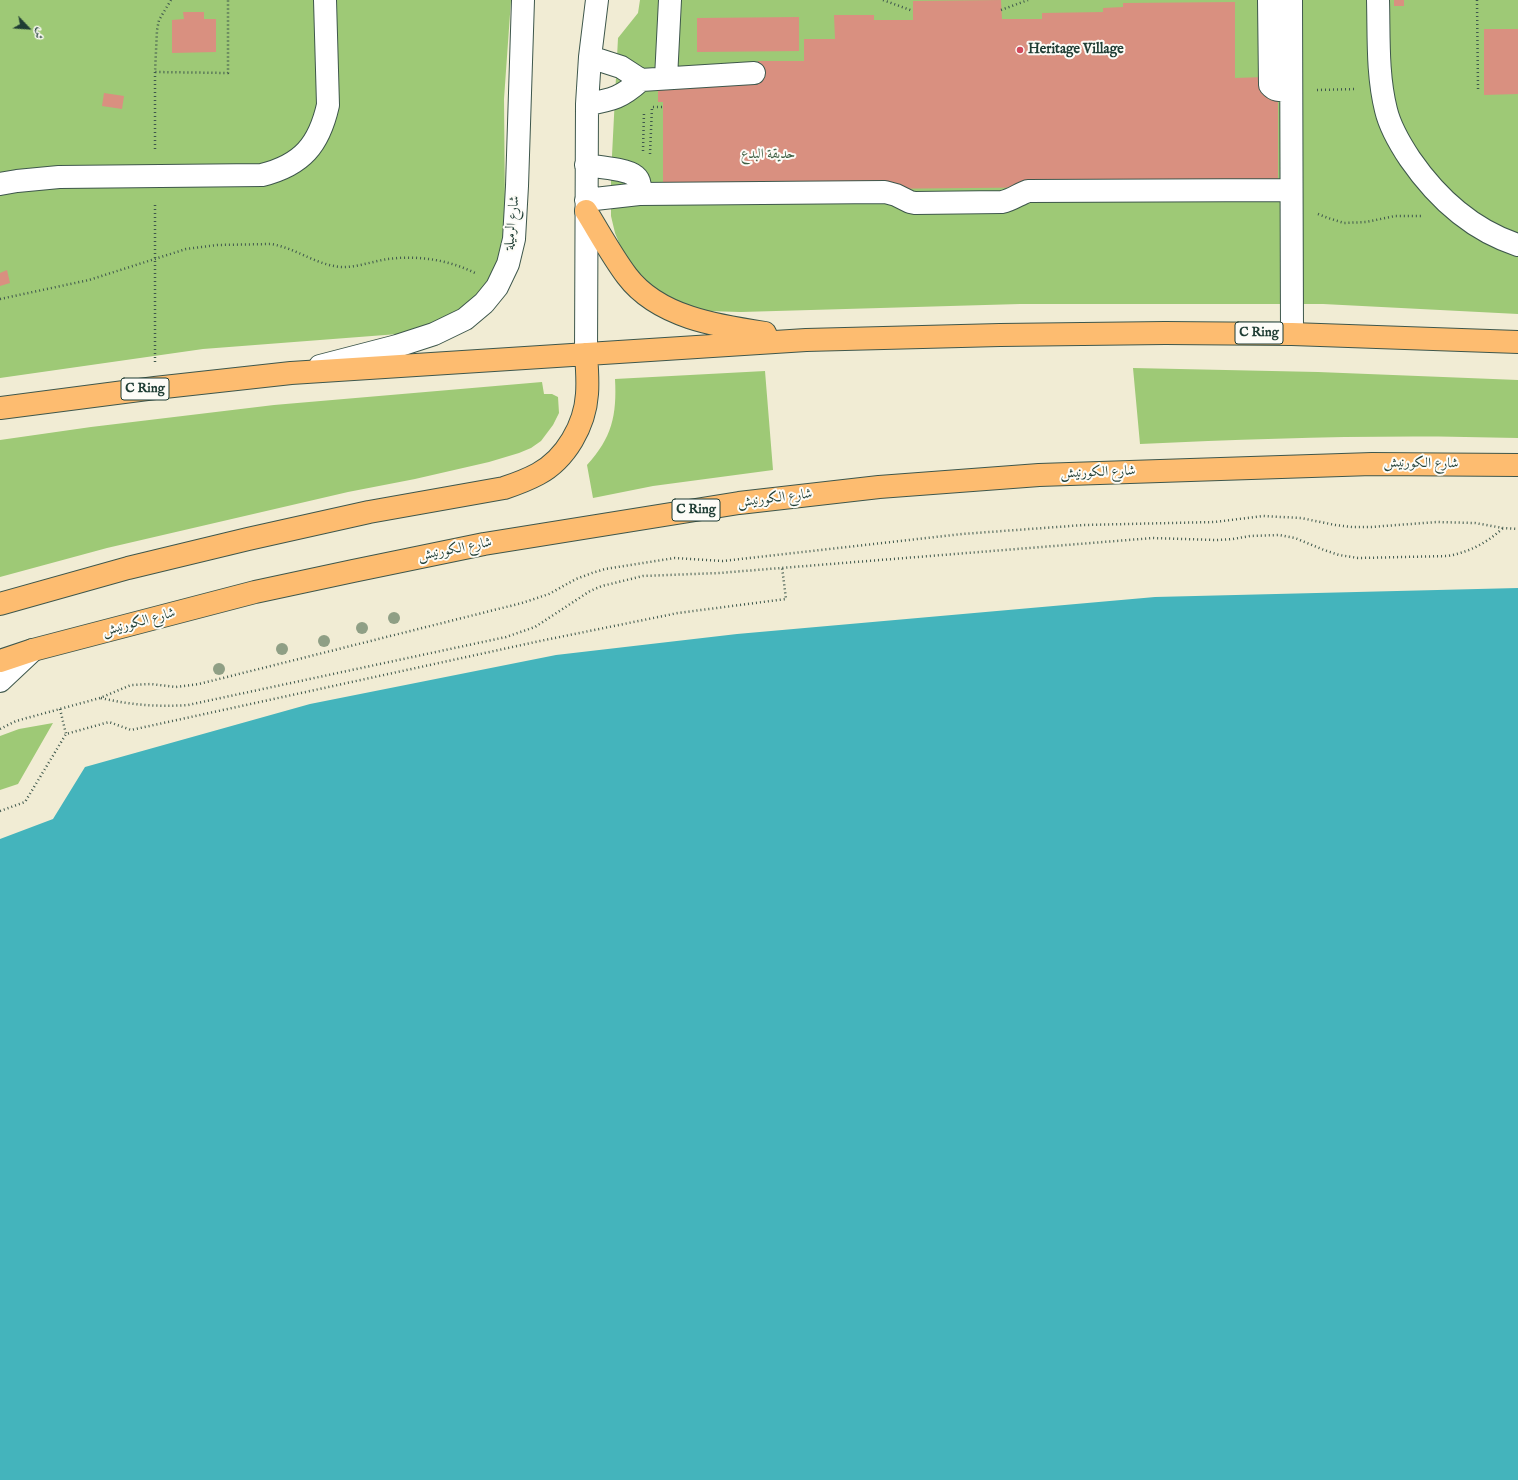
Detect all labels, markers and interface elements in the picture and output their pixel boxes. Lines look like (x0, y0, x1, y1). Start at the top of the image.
north arrow (8, 8, 48, 48)
text: ش (30, 25, 48, 41)
place label: Heritage Village (1028, 42, 1124, 58)
marker: Heritage Village (1015, 45, 1025, 55)
park label: حديقة البدع (741, 147, 795, 163)
street label: شارع الرميلة (502, 195, 524, 251)
road number: C Ring (1235, 322, 1283, 344)
road number: C Ring (121, 378, 169, 400)
street label: شارع الكورنيش (1383, 455, 1459, 473)
street label: شارع الكورنيش (1060, 463, 1136, 483)
street label: شارع الكورنيش (737, 486, 813, 512)
road number: C Ring (672, 499, 720, 521)
street label: شارع الكورنيش (417, 535, 493, 565)
street label: شارع الكورنيش (101, 605, 177, 641)

